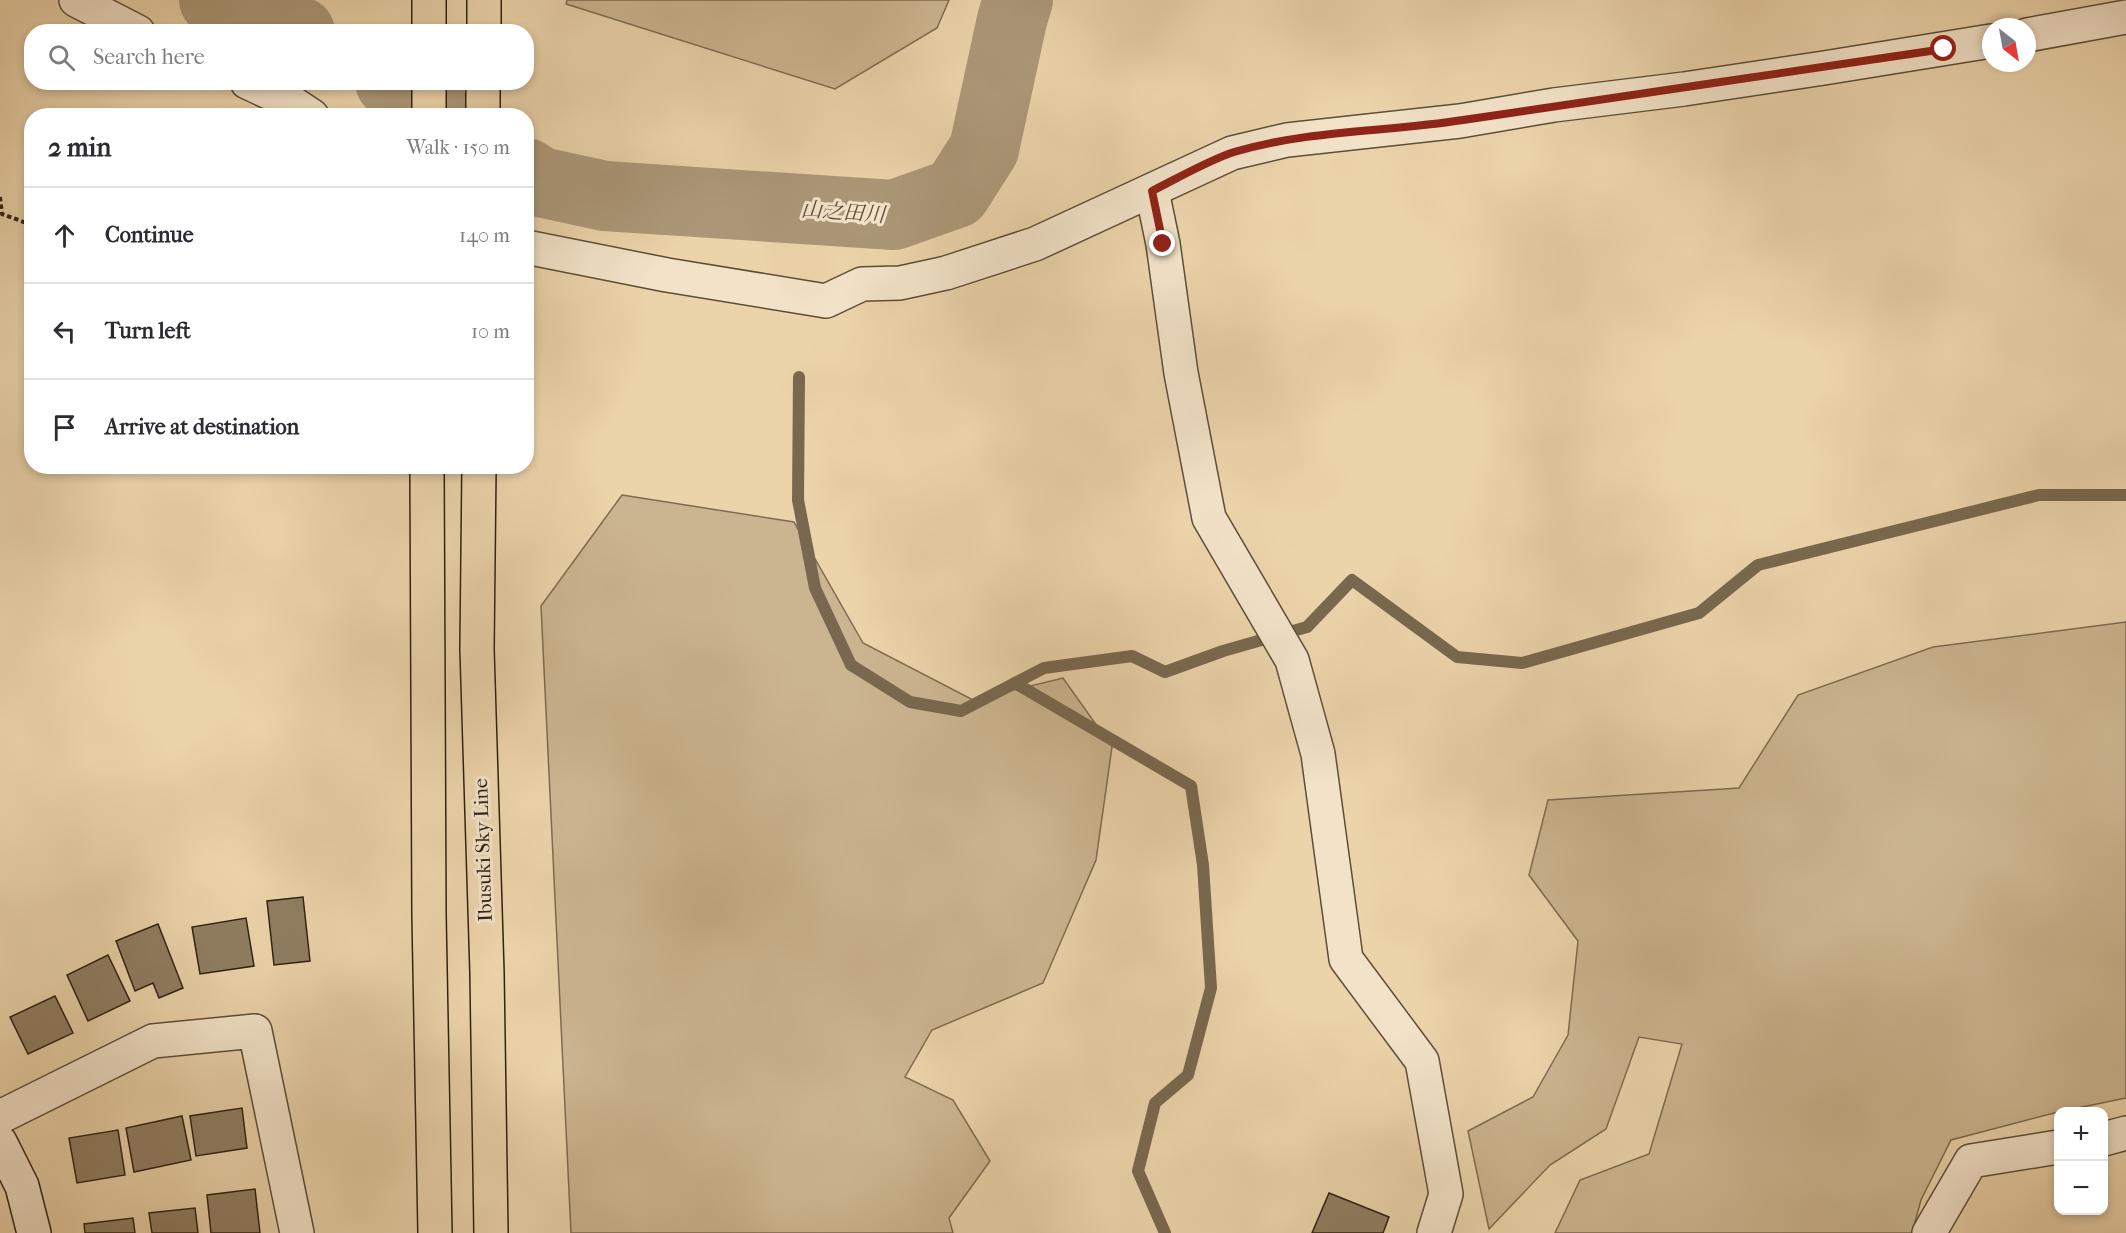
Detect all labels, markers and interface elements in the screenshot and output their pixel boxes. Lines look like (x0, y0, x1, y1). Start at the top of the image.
north arrow (1982, 18, 2036, 72)
search box (24, 24, 534, 90)
route start (1930, 35, 1956, 61)
icon: search (45, 41, 78, 74)
text: Search here (93, 44, 205, 70)
text: 2 min (48, 132, 111, 163)
text: Walk · 150 m (406, 136, 510, 159)
water label: 山之田川 (800, 197, 888, 227)
icon: ahead (48, 219, 81, 252)
text: Continue (105, 222, 194, 248)
text: 140 m (459, 224, 510, 247)
route end (1149, 230, 1175, 256)
icon: left (48, 315, 81, 348)
text: Turn left (105, 318, 191, 344)
text: 10 m (471, 320, 510, 343)
icon: arrive (48, 411, 81, 444)
text: Arrive at destination (105, 414, 299, 440)
street label: Ibusuki Sky Line (469, 778, 497, 922)
map controls (2054, 1107, 2108, 1215)
button: + (2054, 1107, 2108, 1161)
button: − (2054, 1161, 2108, 1215)

